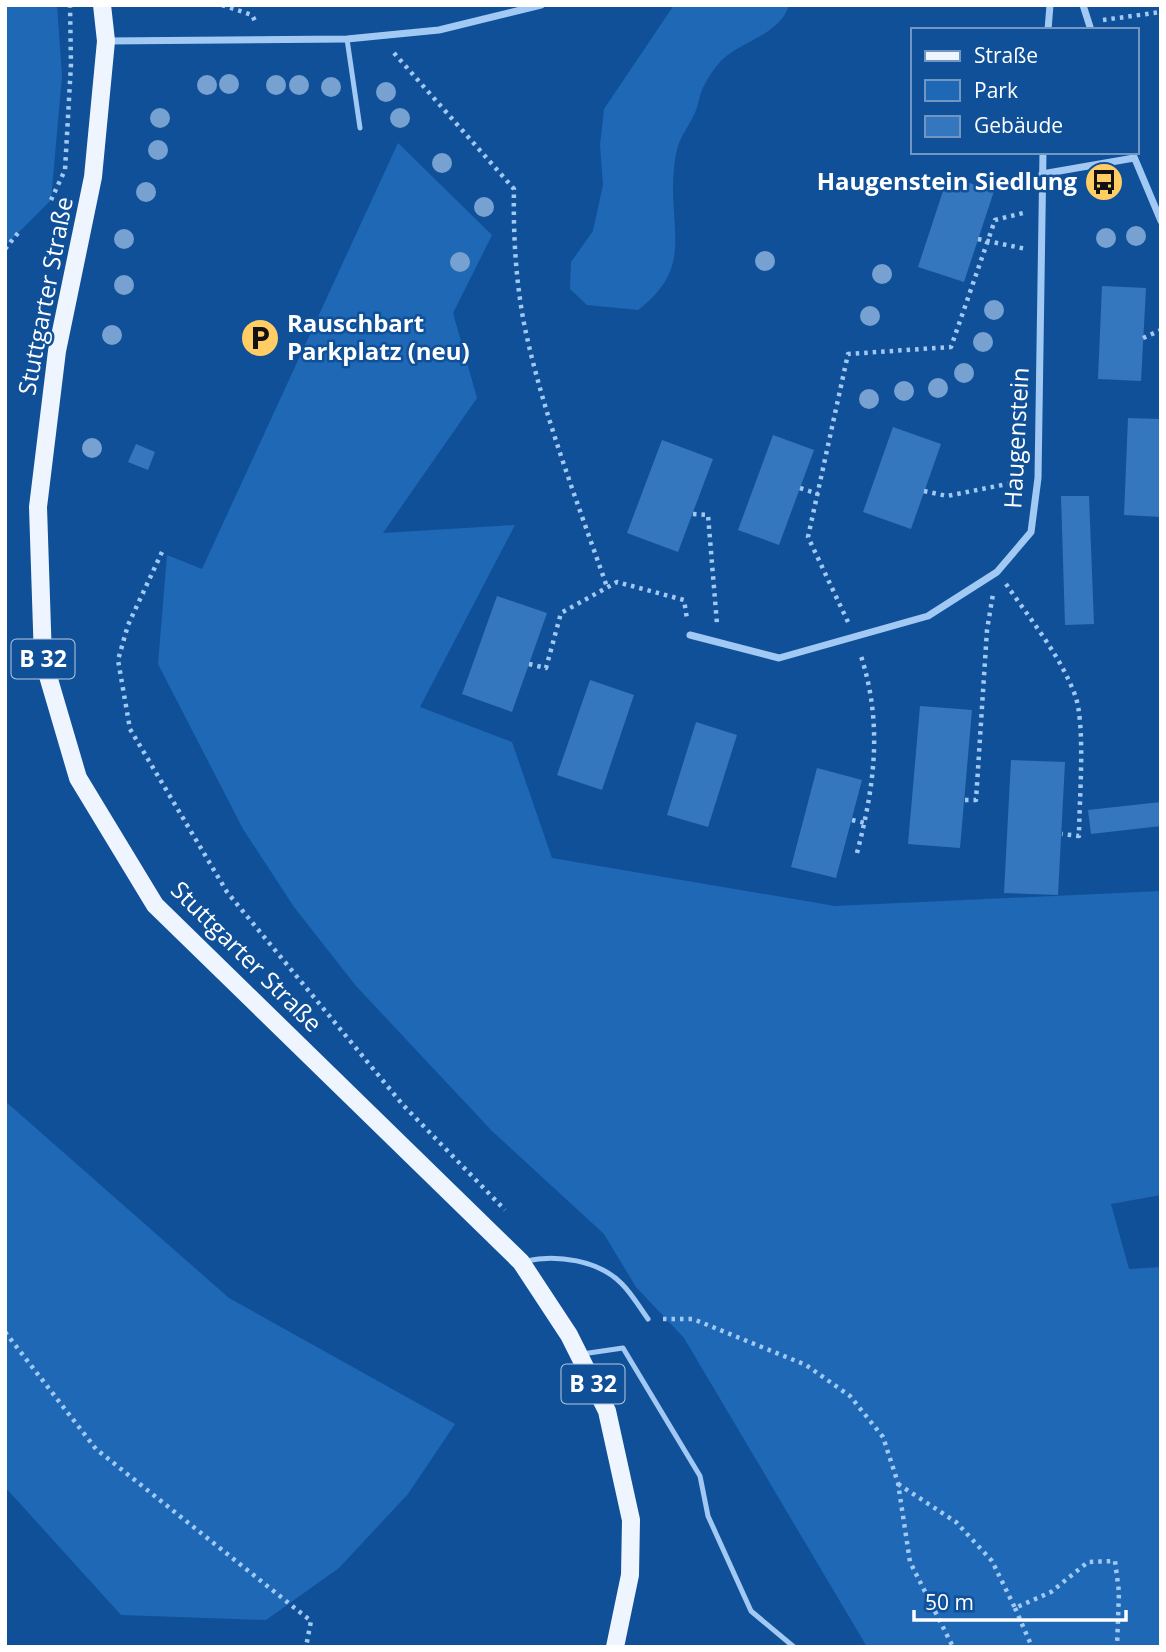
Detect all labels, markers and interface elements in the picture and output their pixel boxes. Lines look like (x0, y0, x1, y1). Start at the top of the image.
legend (911, 28, 1138, 154)
text: Straße (974, 41, 1038, 69)
text: Park (974, 76, 1018, 104)
text: Gebäude (974, 111, 1063, 139)
bus stop icon: Haugenstein Siedlung (1083, 161, 1125, 203)
place label: Haugenstein Siedlung (817, 164, 1077, 197)
street label: Stuttgarter Straße (9, 194, 80, 398)
place label: Rauschbart Parkplatz (neu) (287, 306, 470, 367)
parking icon: Rauschbart Parkplatz (neu) (239, 317, 281, 359)
street label: Haugenstein (995, 367, 1036, 509)
road number: B 32 (12, 639, 74, 678)
street label: Stuttgarter Straße (164, 873, 330, 1039)
road number: B 32 (562, 1364, 624, 1404)
scale bar (914, 1578, 1126, 1622)
text: 50 m (925, 1588, 974, 1616)

